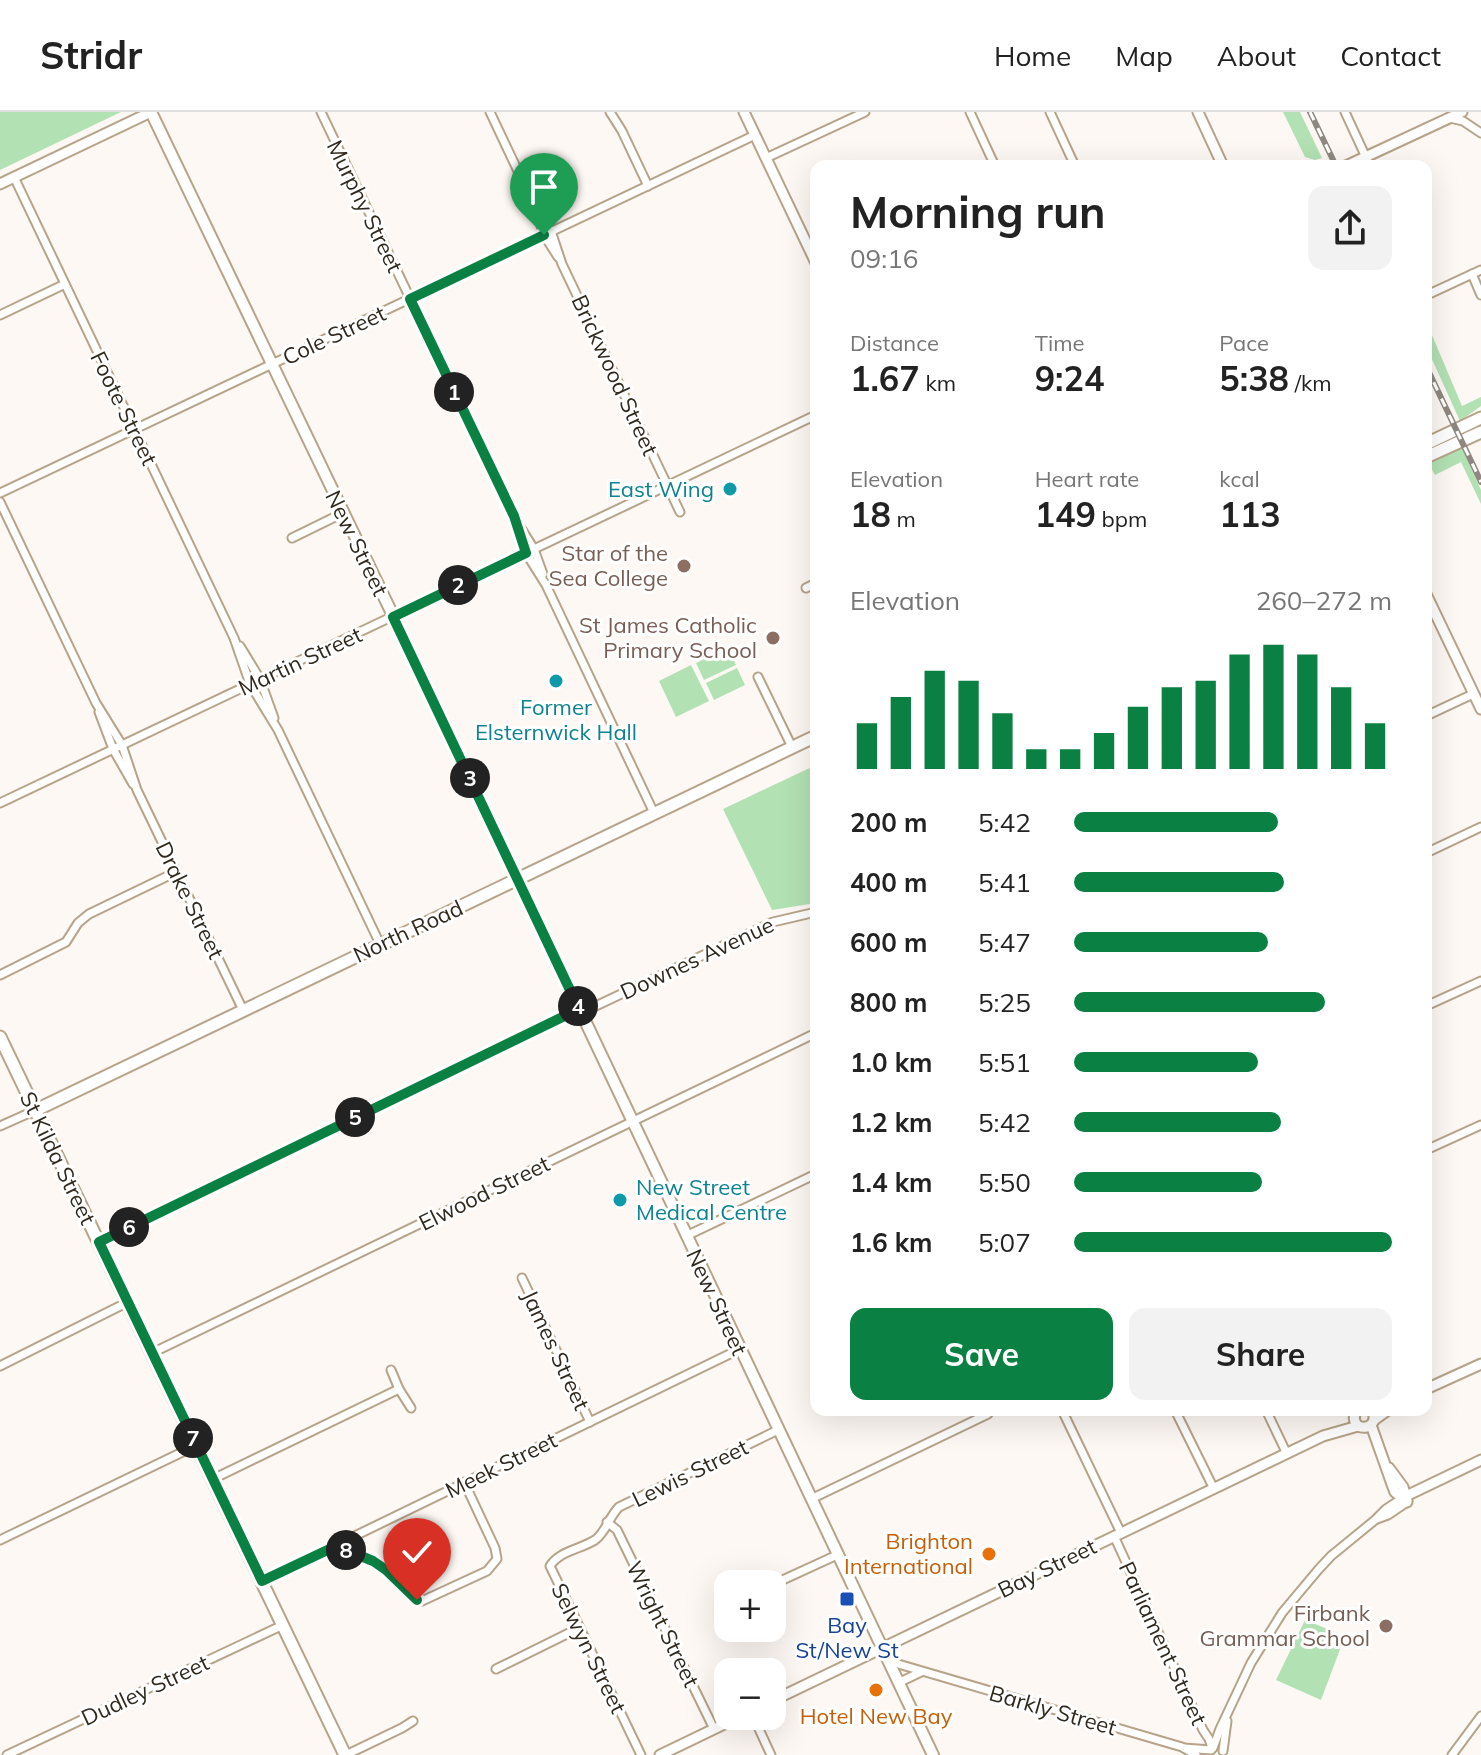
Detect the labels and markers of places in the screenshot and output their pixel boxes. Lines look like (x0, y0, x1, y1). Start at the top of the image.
pin (510, 153, 578, 235)
pin: 1 (434, 372, 474, 412)
place label: East Wing (608, 475, 714, 503)
marker: East Wing (721, 480, 739, 498)
place label: Star of the Sea College (549, 539, 668, 592)
marker: Star of the Sea College (675, 557, 693, 575)
pin: 2 (438, 565, 478, 605)
place label: St James Catholic Primary School (579, 611, 757, 664)
marker: St James Catholic Primary School (764, 629, 782, 647)
marker: Former Elsternwick Hall (547, 672, 565, 690)
place label: Former Elsternwick Hall (475, 693, 637, 746)
pin: 3 (450, 758, 490, 798)
pin: 4 (558, 986, 598, 1026)
pin: 5 (335, 1097, 375, 1137)
place label: New Street Medical Centre (636, 1173, 787, 1226)
marker: New Street Medical Centre (611, 1191, 629, 1209)
pin: 6 (109, 1207, 149, 1247)
pin: 7 (173, 1418, 213, 1458)
pin (383, 1518, 451, 1600)
place label: Brighton International (844, 1527, 973, 1580)
pin: 8 (326, 1530, 366, 1570)
marker: Brighton International (980, 1545, 998, 1563)
marker: Bay St/New St (838, 1590, 856, 1608)
place label: Firbank Grammar School (1199, 1599, 1371, 1652)
place label: Bay St/New St (795, 1611, 899, 1664)
marker: Firbank Grammar School (1377, 1617, 1395, 1635)
marker: Hotel New Bay (867, 1681, 885, 1699)
place label: Hotel New Bay (800, 1702, 953, 1730)

